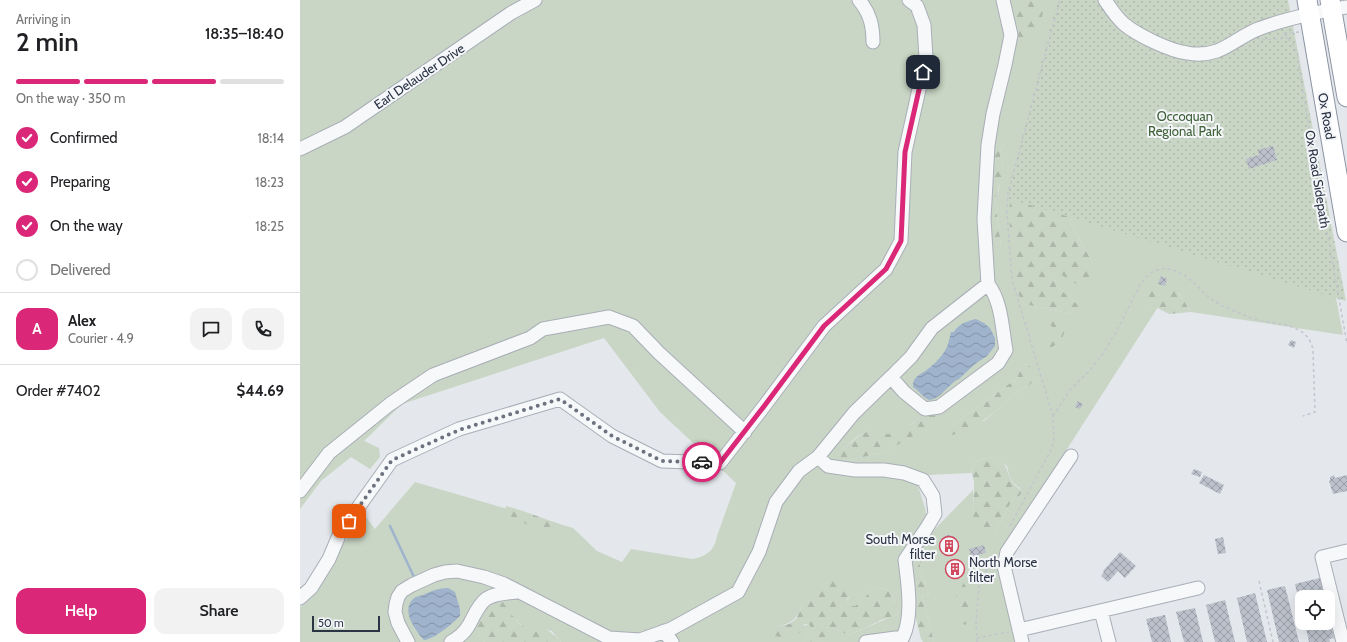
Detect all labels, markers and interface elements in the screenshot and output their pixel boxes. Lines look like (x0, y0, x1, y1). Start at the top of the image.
text: Arriving in (16, 11, 71, 27)
text: 18:35–18:40 (205, 25, 284, 43)
text: 2 min (16, 26, 79, 58)
street label: Earl Delauder Drive (371, 40, 468, 112)
pin (906, 55, 940, 89)
icon: home (912, 61, 934, 83)
text: On the way · 350 m (16, 90, 125, 106)
street label: Ox Road (1315, 91, 1339, 141)
park label: Occoquan Regional Park (1148, 108, 1222, 139)
icon: check (16, 127, 38, 149)
text: Confirmed (50, 129, 118, 147)
street label: Ox Road Sidepath (1302, 129, 1334, 229)
text: 18:14 (257, 130, 284, 146)
icon: check (16, 171, 38, 193)
text: Preparing (50, 173, 110, 191)
text: 18:23 (255, 174, 284, 190)
icon: check (16, 215, 38, 237)
text: On the way (50, 217, 123, 235)
text: 18:25 (255, 218, 284, 234)
text: Delivered (50, 261, 111, 279)
button: chat (190, 308, 232, 350)
button: phone (242, 308, 284, 350)
text: Alex (68, 312, 96, 330)
text: A (32, 320, 42, 338)
text: Courier · 4.9 (68, 330, 134, 346)
text: Order #7402 (16, 382, 101, 400)
text: $44.69 (236, 382, 284, 400)
courier (682, 442, 722, 482)
icon: car (691, 451, 713, 473)
pin (332, 504, 366, 538)
icon: bag (338, 510, 360, 532)
place label: South Morse filter (865, 531, 936, 562)
building icon: South Morse filter (938, 535, 960, 557)
place label: North Morse filter (969, 554, 1038, 585)
building icon: North Morse filter (944, 558, 966, 580)
button: Help (16, 588, 146, 634)
button: Share (154, 588, 284, 634)
map controls (1295, 590, 1335, 630)
button: locate (1295, 590, 1335, 630)
scale bar (312, 614, 380, 633)
text: 50 m (318, 616, 344, 630)

